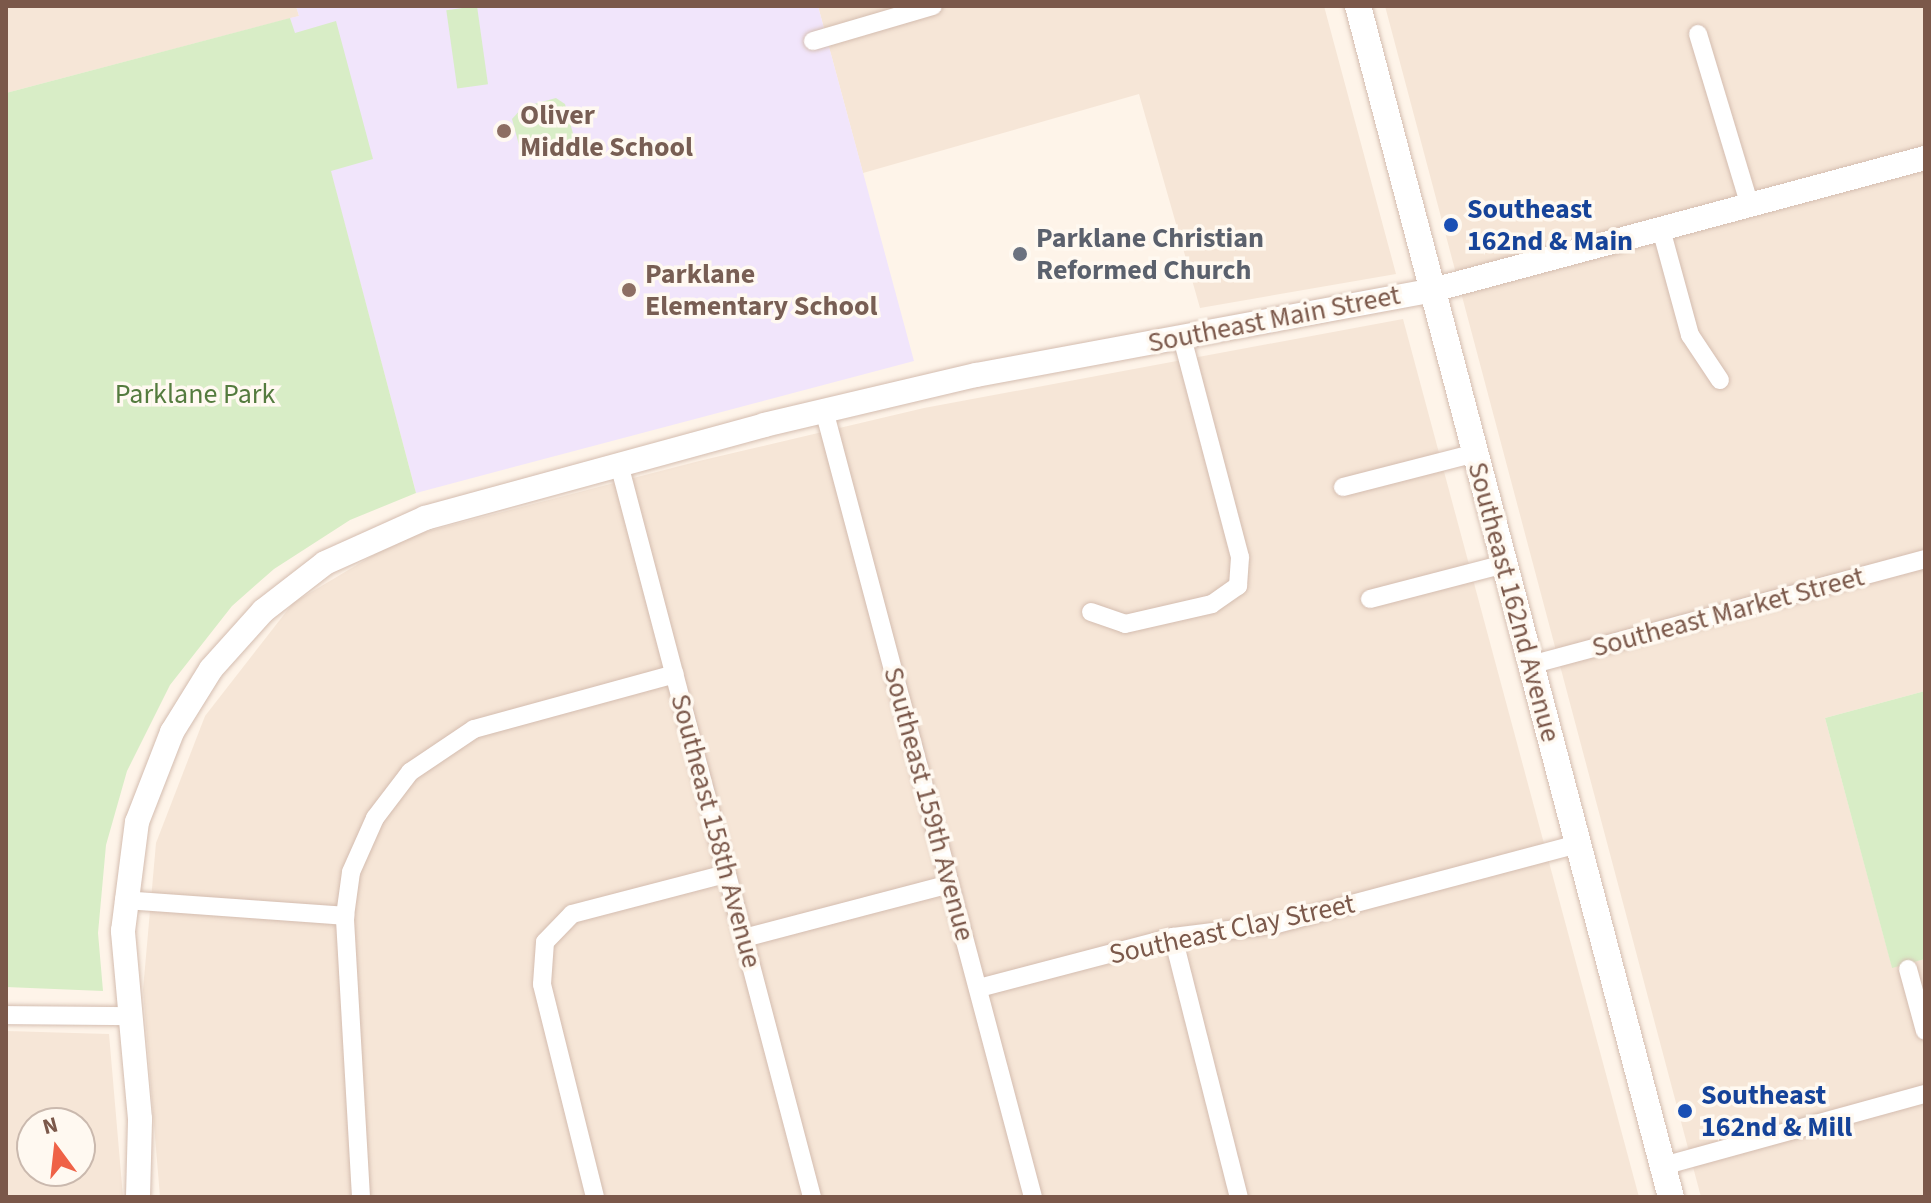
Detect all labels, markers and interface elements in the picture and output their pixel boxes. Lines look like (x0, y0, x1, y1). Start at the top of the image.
place label: Oliver Middle School (520, 98, 693, 164)
marker: Oliver Middle School (495, 122, 513, 140)
place label: Southeast 162nd & Main (1467, 192, 1633, 258)
marker: Southeast 162nd & Main (1442, 216, 1460, 234)
place label: Parklane Christian Reformed Church (1036, 221, 1264, 287)
marker: Parklane Christian Reformed Church (1011, 245, 1029, 263)
place label: Parklane Elementary School (645, 257, 878, 323)
street label: Southeast Main Street (1145, 278, 1403, 360)
marker: Parklane Elementary School (620, 281, 638, 299)
park label: Parklane Park (115, 377, 275, 411)
street label: Southeast 162nd Avenue (1460, 458, 1568, 746)
street label: Southeast Market Street (1588, 560, 1868, 664)
street label: Southeast 159th Avenue (876, 663, 982, 945)
street label: Southeast 158th Avenue (663, 690, 769, 972)
street label: Southeast Clay Street (1106, 887, 1358, 971)
place label: Southeast 162nd & Mill (1701, 1078, 1852, 1144)
marker: Southeast 162nd & Mill (1676, 1102, 1694, 1120)
north arrow (16, 1107, 96, 1187)
text: N (39, 1108, 62, 1143)

